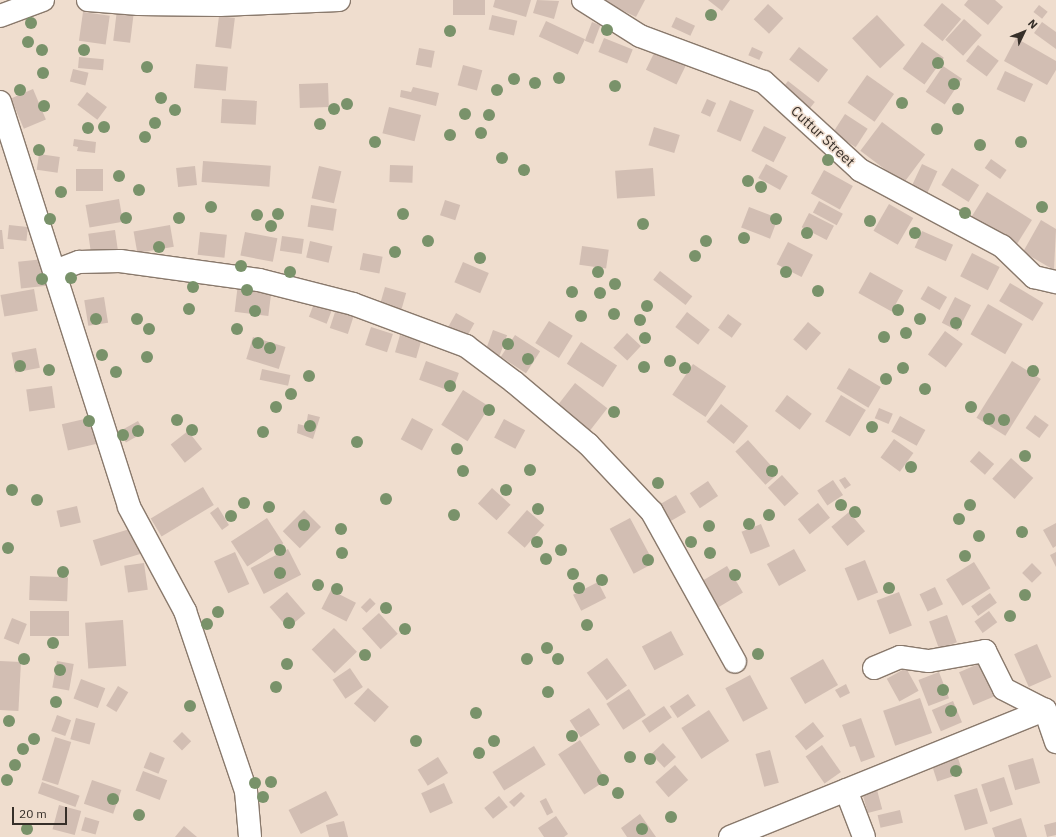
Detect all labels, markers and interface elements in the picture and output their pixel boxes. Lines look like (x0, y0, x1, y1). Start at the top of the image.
north arrow (1004, 12, 1044, 52)
text: N (1025, 16, 1041, 32)
street label: Cuttur Street (788, 102, 858, 170)
scale bar (14, 799, 69, 825)
text: 20 m (19, 806, 47, 821)

